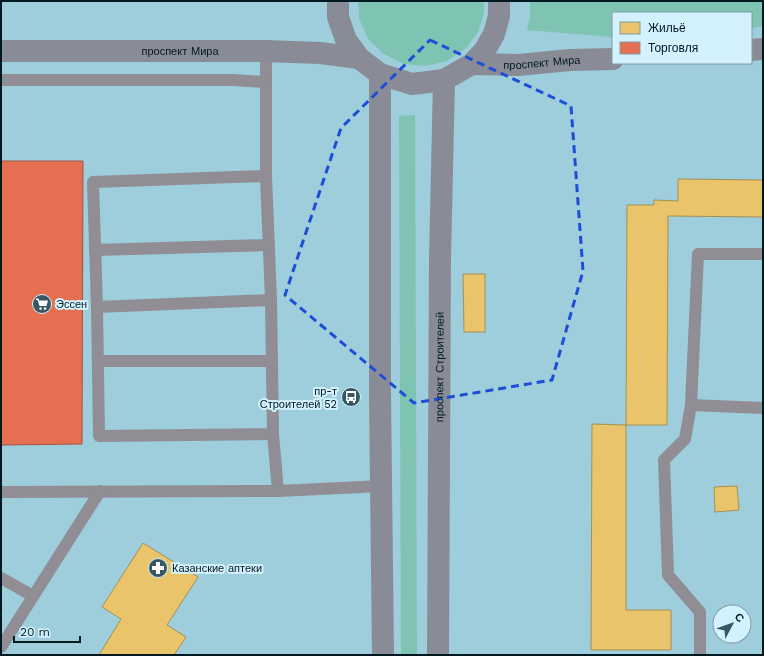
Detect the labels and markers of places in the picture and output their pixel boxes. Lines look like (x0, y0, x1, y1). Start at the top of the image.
supermarket icon: Эссен (31, 293, 53, 315)
place label: Эссен (56, 298, 87, 311)
place label: пр-т Строителей 52 (260, 385, 337, 411)
bus stop icon: пр-т Строителей 52 (340, 386, 362, 408)
pharmacy icon: Казанские аптеки (147, 557, 169, 579)
place label: Казанские аптеки (172, 562, 262, 575)

